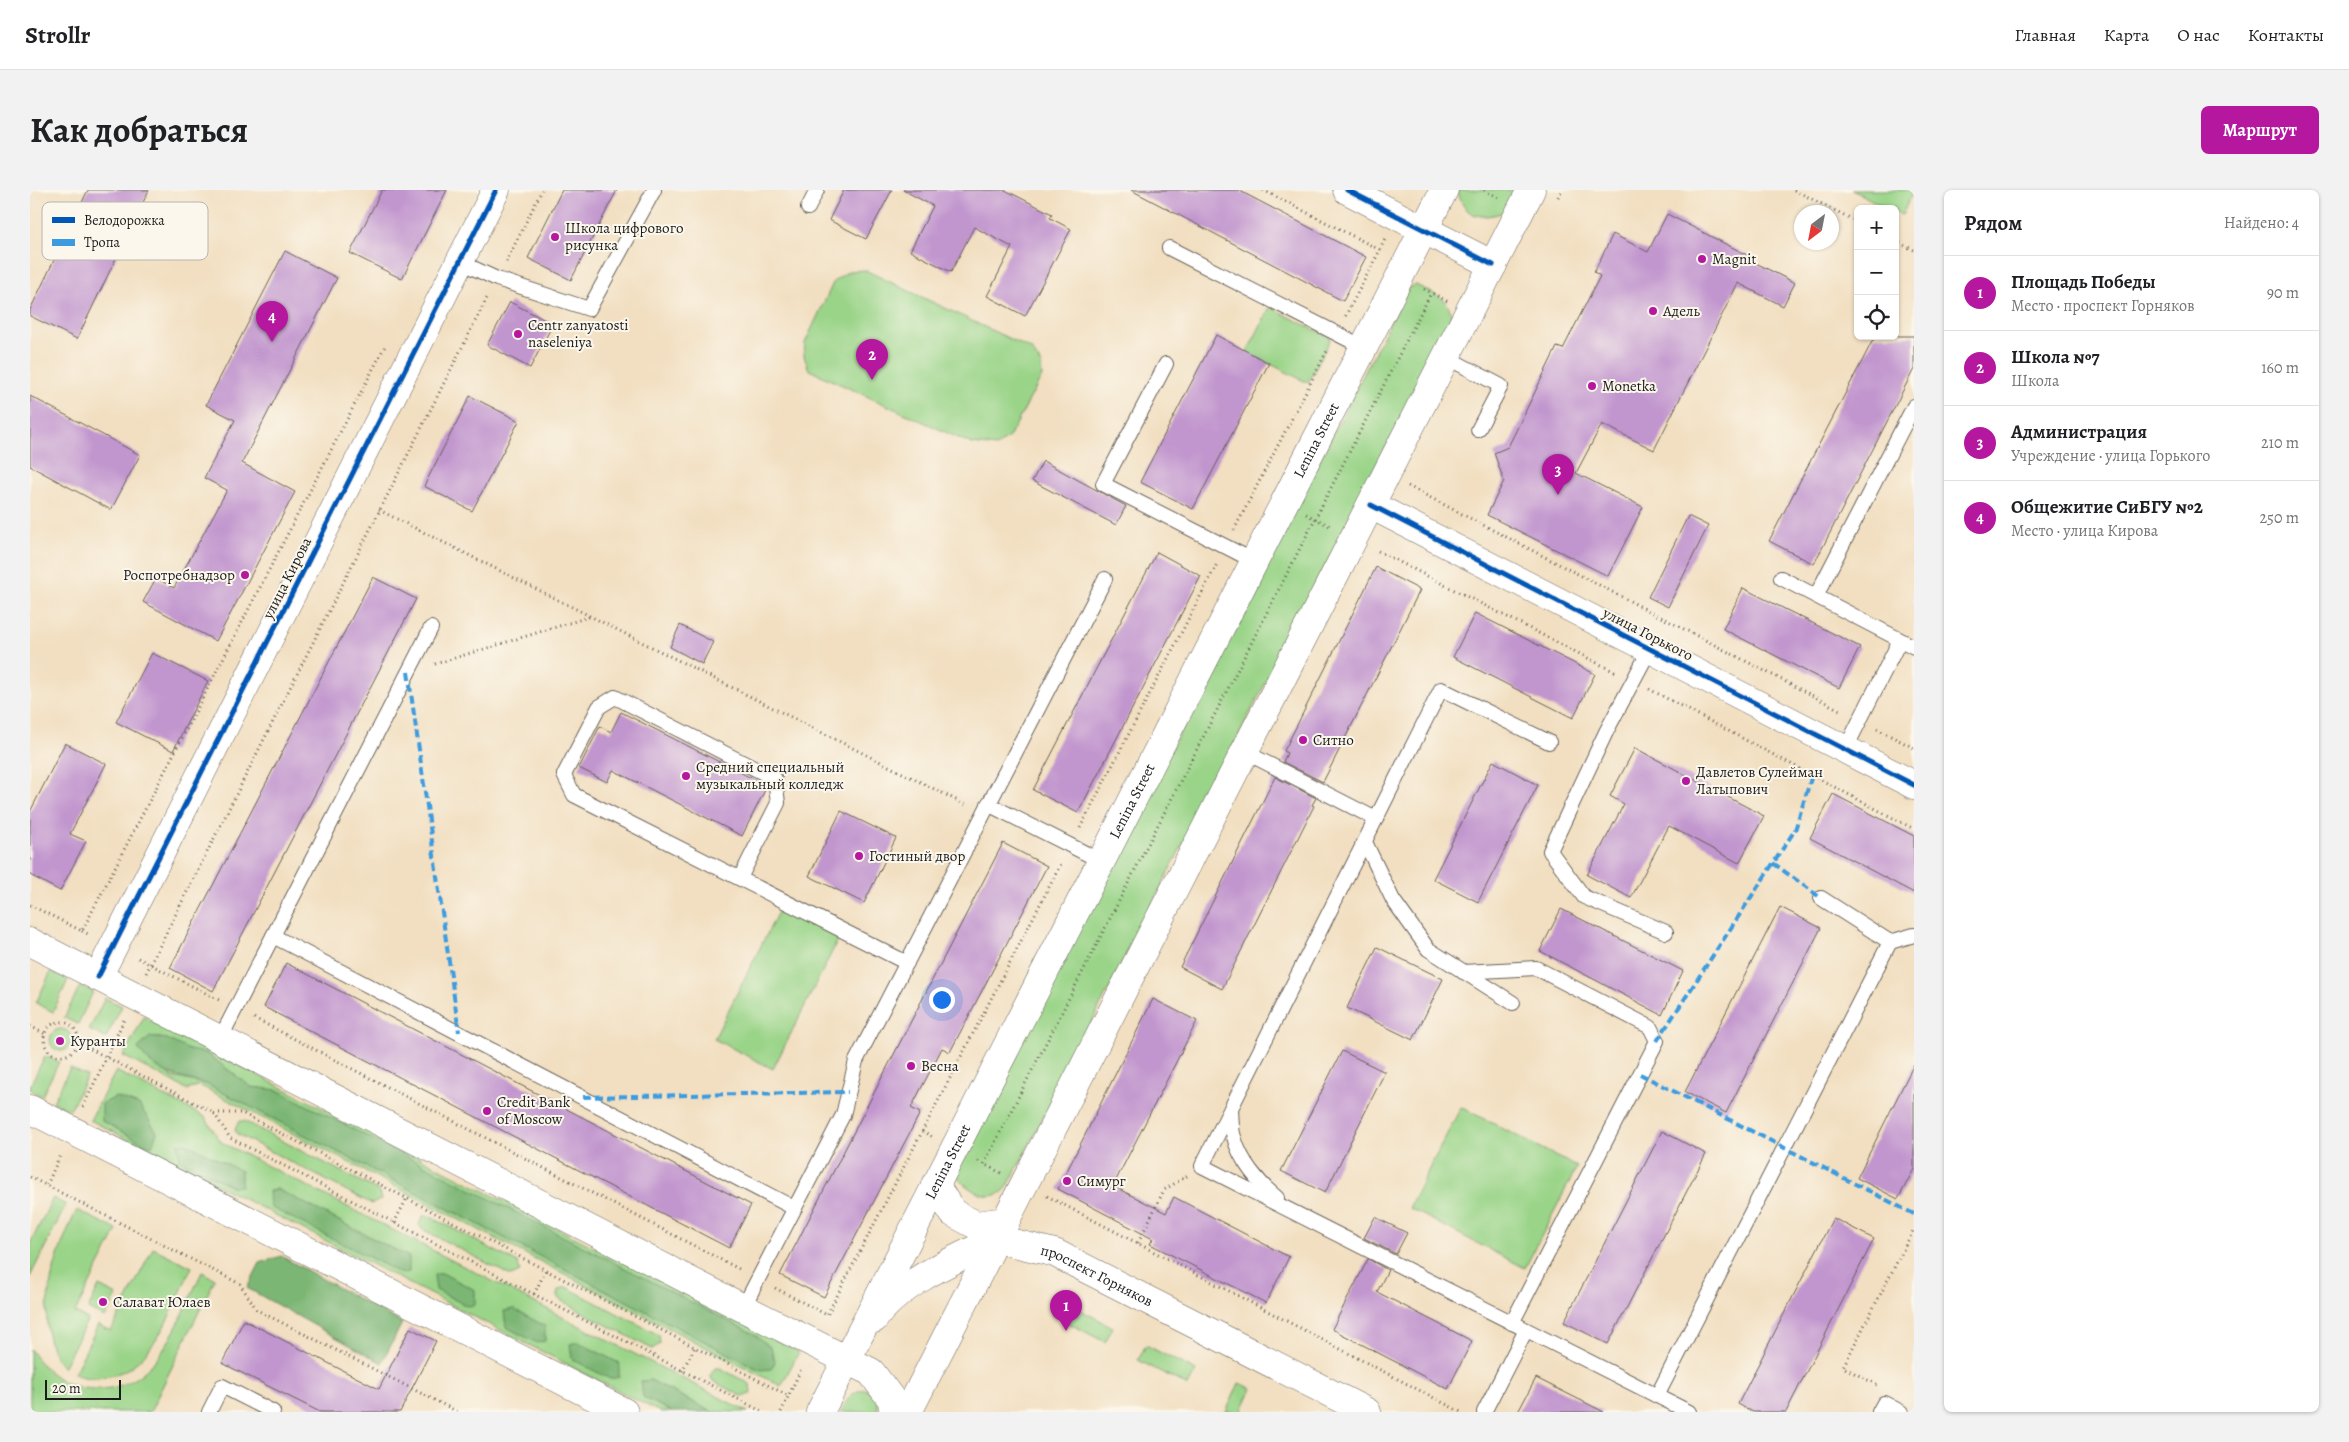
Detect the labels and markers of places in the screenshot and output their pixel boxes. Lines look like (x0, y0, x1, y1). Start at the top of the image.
place label: Школа цифрового рисунка (565, 218, 684, 255)
marker: Школа цифрового рисунка (549, 231, 561, 243)
place label: Magnit (1712, 249, 1757, 269)
marker: Magnit (1696, 253, 1708, 265)
pin: 4 (256, 301, 288, 342)
place label: Адель (1662, 301, 1700, 321)
marker: Адель (1647, 305, 1659, 317)
place label: Centr zanyatosti naseleniya (528, 315, 629, 352)
marker: Centr zanyatosti naseleniya (512, 328, 524, 340)
pin: 2 (856, 339, 888, 380)
place label: Monetka (1602, 376, 1656, 396)
marker: Monetka (1586, 380, 1598, 392)
pin: 3 (1542, 454, 1574, 495)
place label: Роспотребнадзор (123, 565, 235, 585)
marker: Роспотребнадзор (239, 569, 251, 581)
place label: Ситно (1313, 730, 1354, 750)
marker: Ситно (1297, 734, 1309, 746)
place label: Средний специальный музыкальный колледж (696, 757, 844, 794)
place label: Давлетов Сулейман Латыпович (1696, 762, 1823, 799)
marker: Средний специальный музыкальный колледж (680, 770, 692, 782)
marker: Давлетов Сулейман Латыпович (1680, 775, 1692, 787)
place label: Гостиный двор (869, 846, 965, 866)
marker: Гостиный двор (853, 850, 865, 862)
place label: Куранты (70, 1031, 126, 1051)
marker: Куранты (54, 1035, 66, 1047)
place label: Весна (921, 1056, 959, 1076)
marker: Весна (905, 1060, 917, 1072)
place label: Credit Bank of Moscow (497, 1092, 571, 1129)
marker: Credit Bank of Moscow (481, 1105, 493, 1117)
place label: Симург (1077, 1171, 1127, 1191)
marker: Симург (1061, 1175, 1073, 1187)
pin: 1 (1050, 1290, 1082, 1331)
place label: Салават Юлаев (113, 1292, 211, 1312)
marker: Салават Юлаев (97, 1296, 109, 1308)

